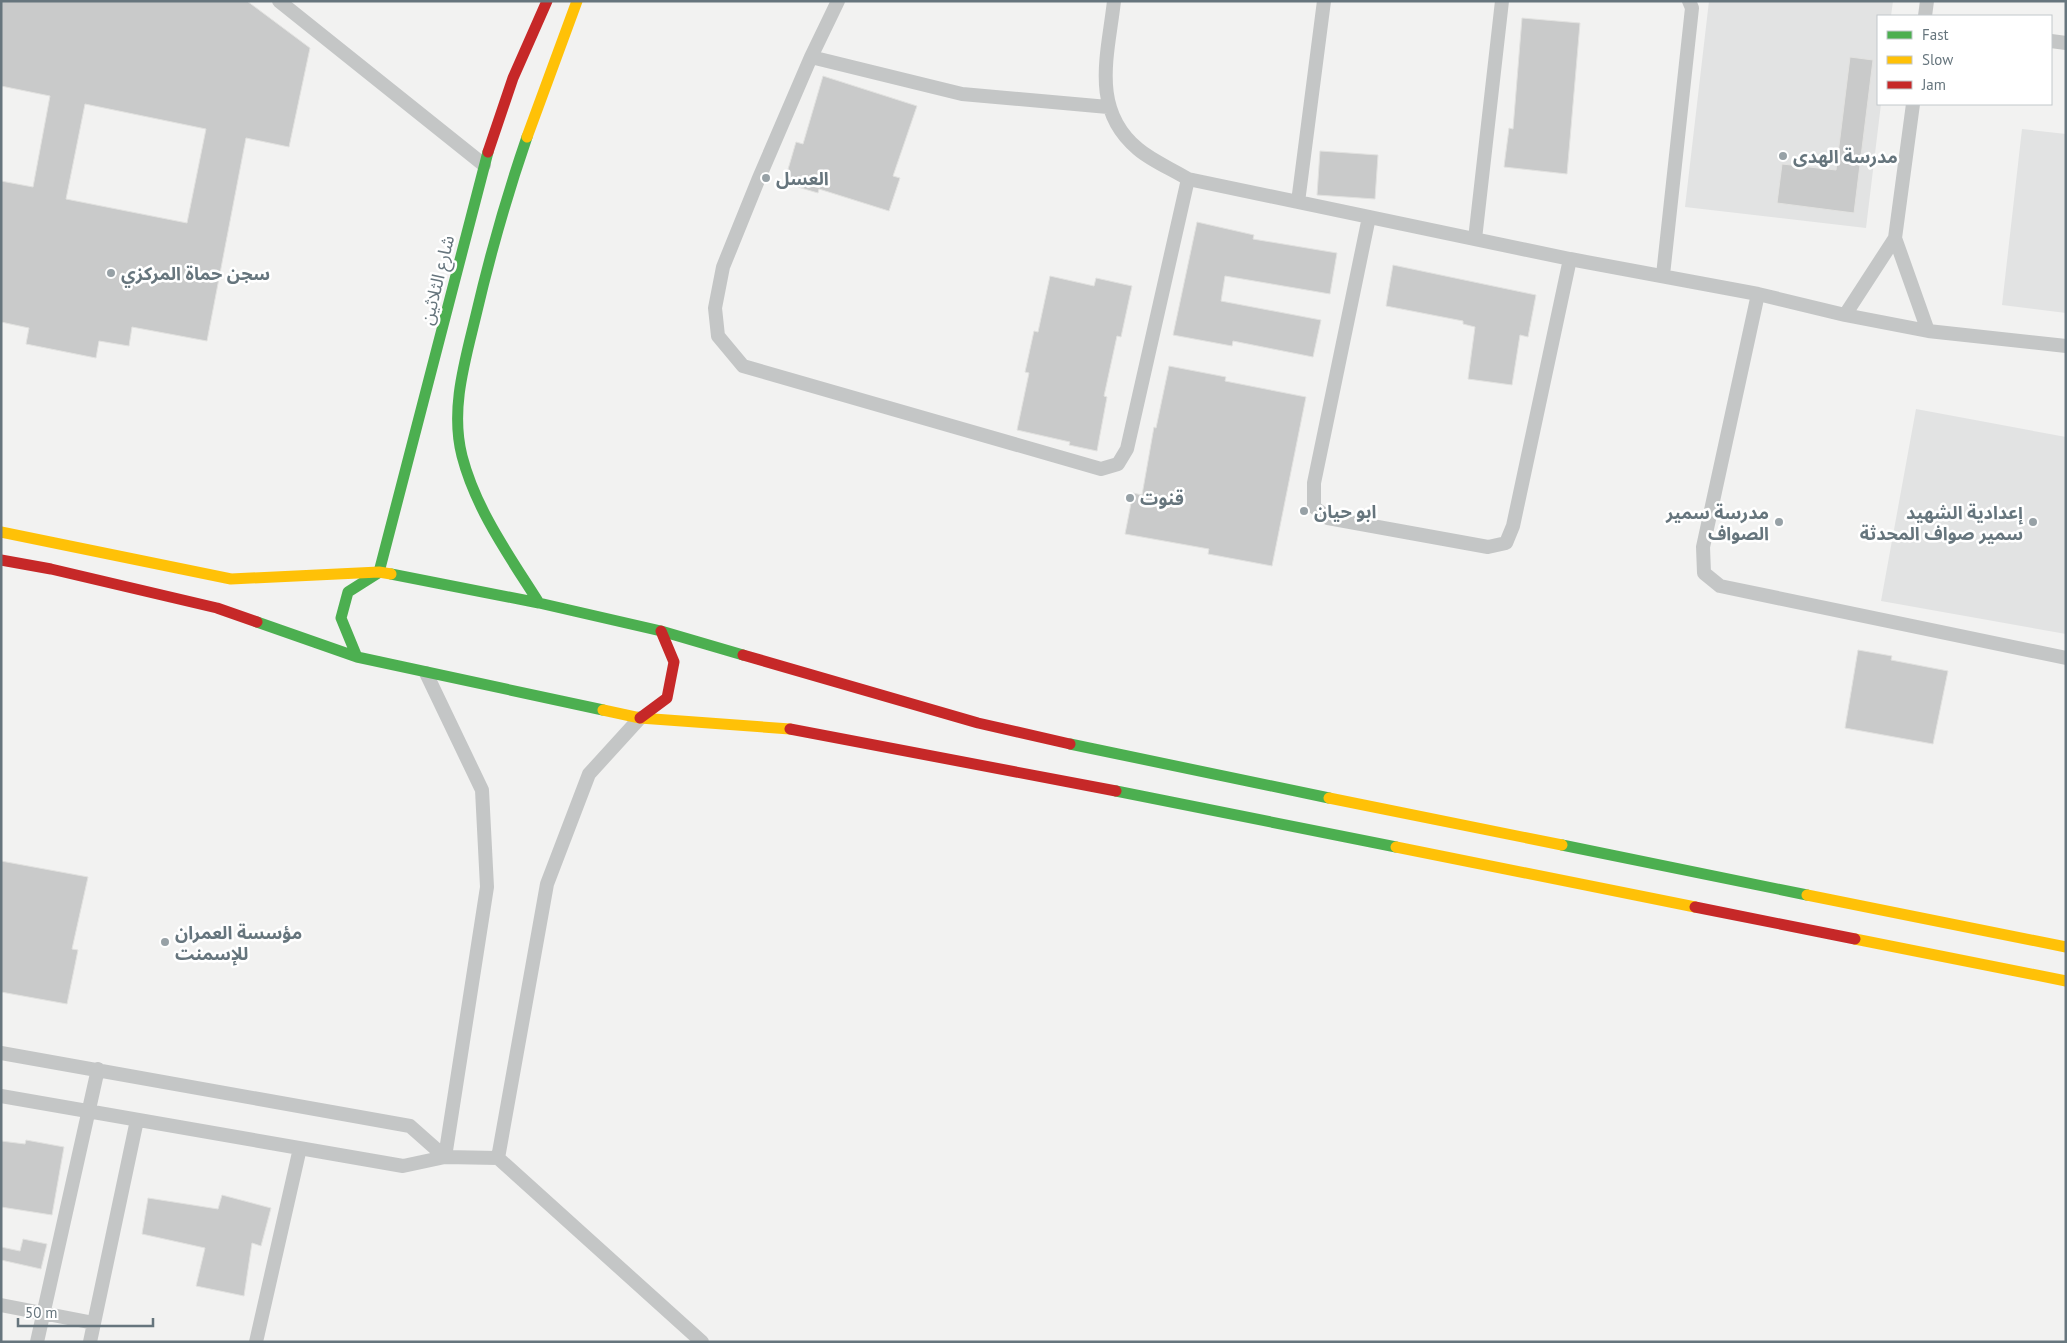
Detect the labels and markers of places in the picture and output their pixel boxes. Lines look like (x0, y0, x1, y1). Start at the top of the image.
place label: مدرسة الهدى (1793, 145, 1898, 168)
marker: مدرسة الهدى (1777, 150, 1789, 162)
place label: العسل (776, 167, 829, 190)
marker: العسل (760, 172, 772, 184)
place label: سجن حماة المركزي (121, 262, 270, 288)
marker: سجن حماة المركزي (105, 267, 117, 279)
place label: قنوت (1140, 487, 1184, 510)
marker: قنوت (1124, 492, 1136, 504)
place label: ابو حيان (1314, 500, 1376, 523)
place label: مدرسة سمير الصواف (1665, 501, 1769, 545)
place label: إعدادية الشهيد سمير صواف المحدثة (1860, 501, 2024, 545)
marker: ابو حيان (1298, 505, 1310, 517)
marker: مدرسة سمير الصواف (1773, 516, 1785, 528)
marker: إعدادية الشهيد سمير صواف المحدثة (2027, 516, 2039, 528)
place label: مؤسسة العمران للإسمنت (175, 921, 302, 966)
marker: مؤسسة العمران للإسمنت (159, 936, 171, 948)

